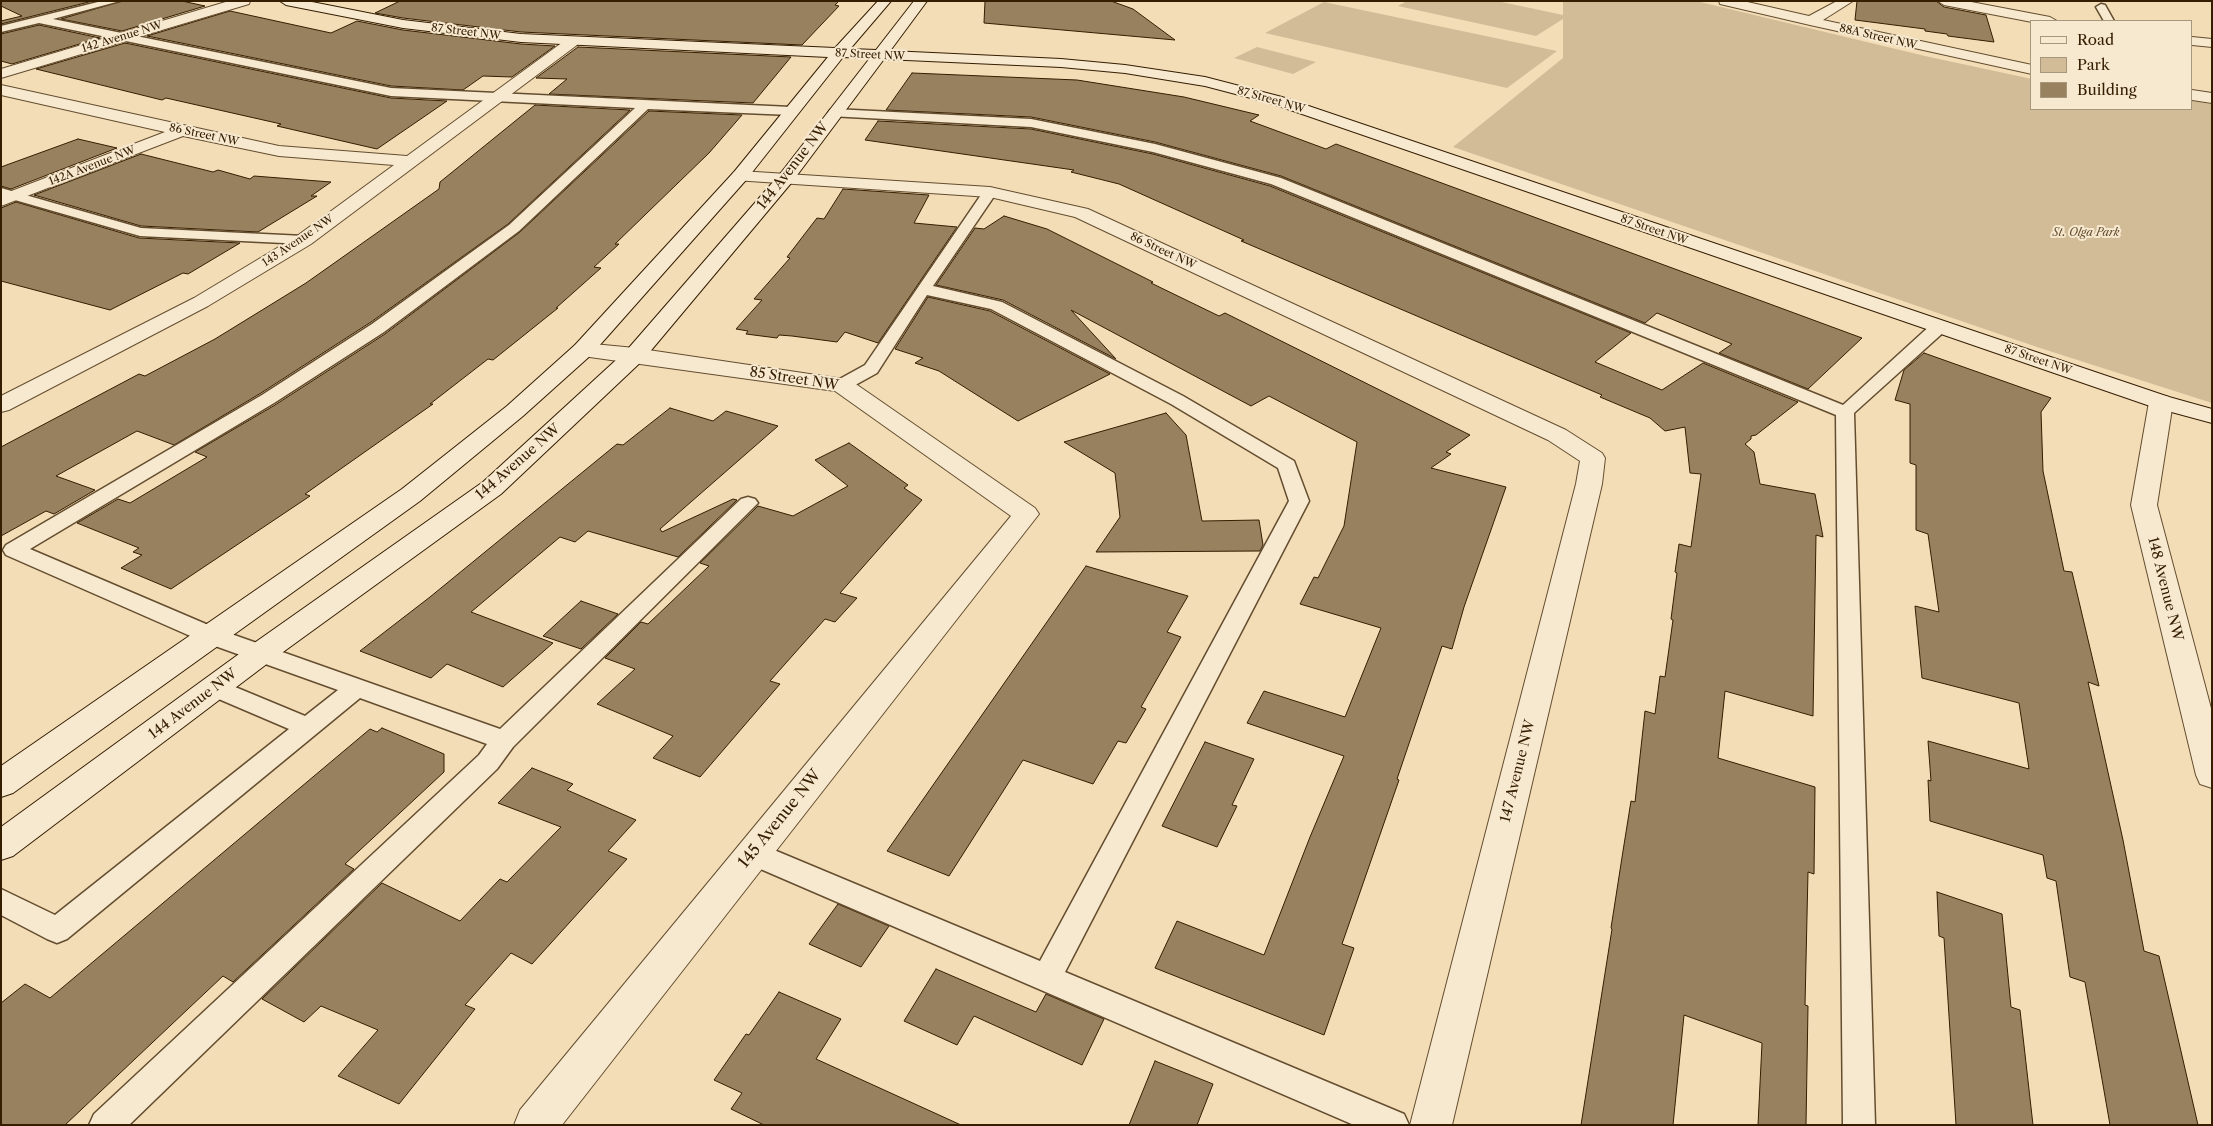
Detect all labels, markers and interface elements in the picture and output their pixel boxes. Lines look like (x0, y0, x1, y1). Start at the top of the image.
street label: 142 Avenue NW (80, 18, 164, 56)
legend (2030, 20, 2193, 110)
street label: 87 Street NW (430, 21, 502, 43)
street label: 88A Street NW (1838, 22, 1918, 52)
text: Road (2077, 30, 2114, 49)
street label: 87 Street NW (835, 47, 905, 63)
text: Park (2077, 55, 2110, 74)
text: Building (2077, 80, 2137, 99)
street label: 87 Street NW (1235, 84, 1307, 116)
street label: 144 Avenue NW (754, 119, 832, 213)
street label: 86 Street NW (168, 121, 240, 149)
street label: 142A Avenue NW (47, 143, 137, 189)
street label: 143 Avenue NW (260, 212, 336, 270)
street label: 87 Street NW (1619, 212, 1689, 248)
park label: St. Olga Park (2052, 226, 2120, 240)
street label: 86 Street NW (1128, 230, 1198, 272)
street label: 87 Street NW (2003, 342, 2073, 378)
street label: 85 Street NW (748, 364, 840, 394)
street label: 144 Avenue NW (472, 421, 564, 503)
street label: 148 Avenue NW (2144, 535, 2186, 643)
street label: 144 Avenue NW (146, 665, 240, 743)
street label: 147 Avenue NW (1497, 718, 1539, 824)
street label: 145 Avenue NW (735, 766, 825, 872)

